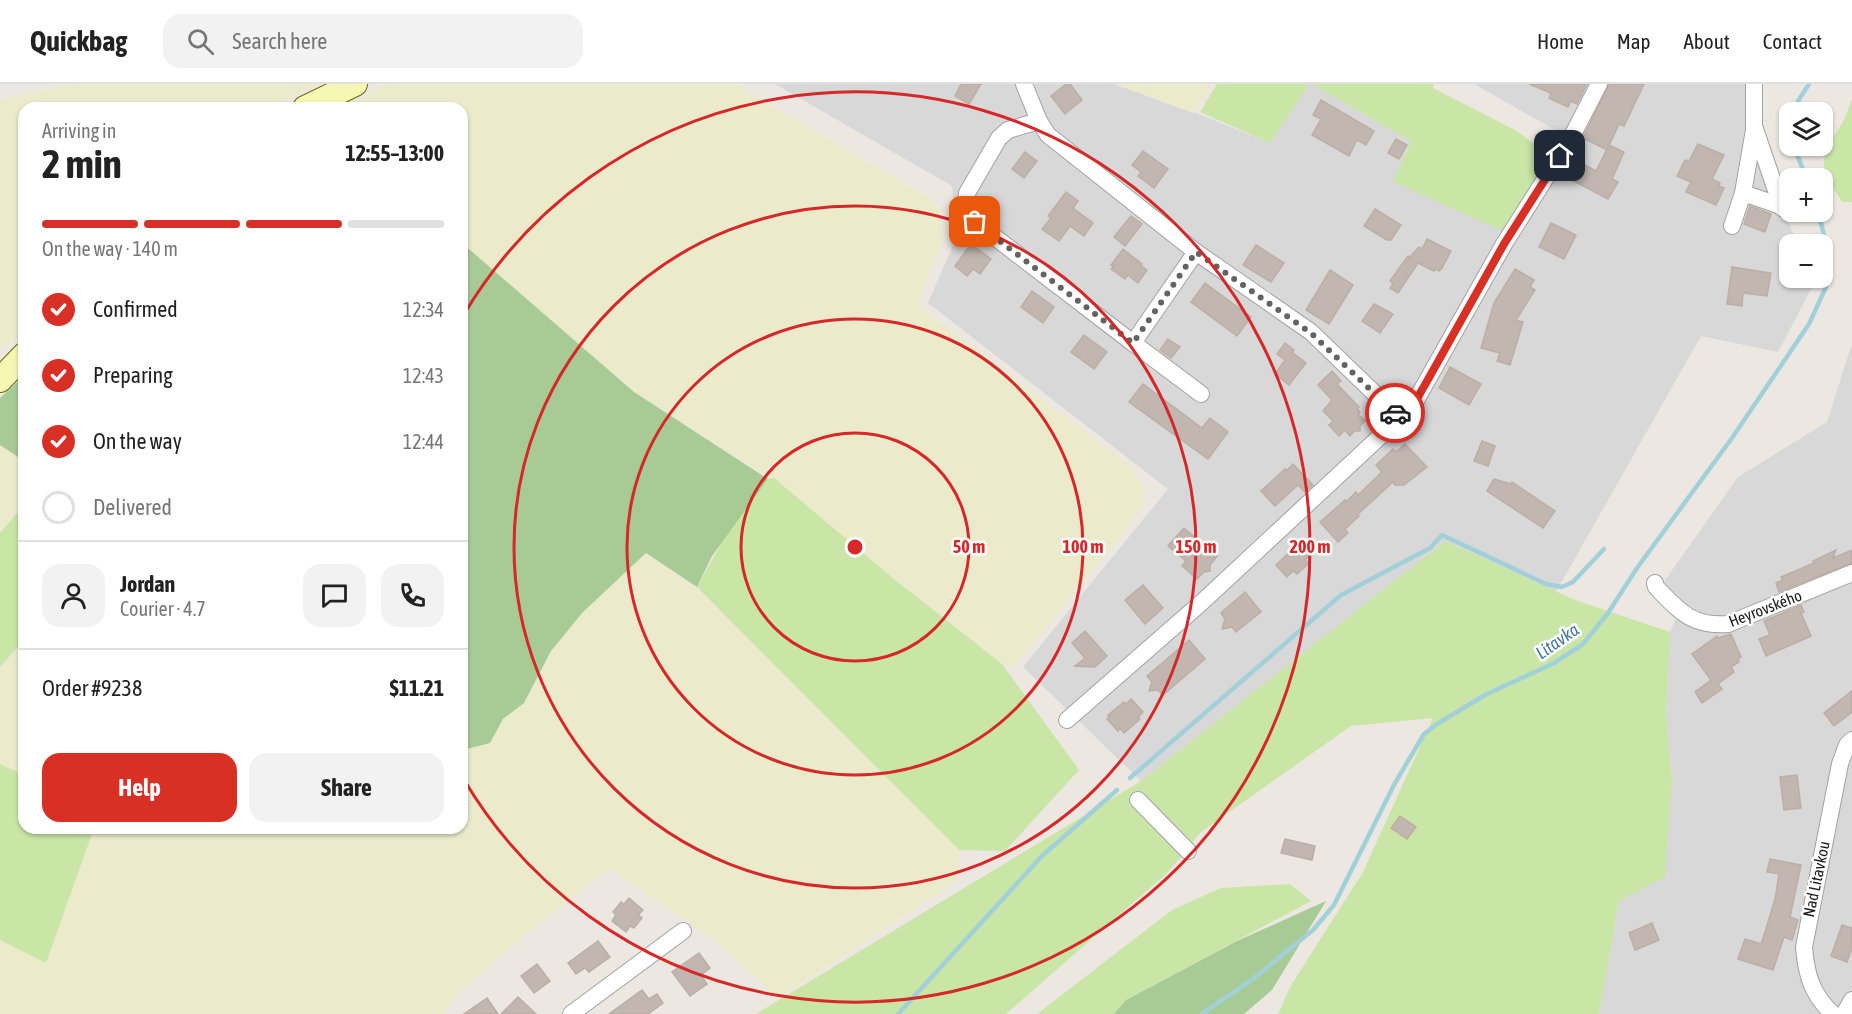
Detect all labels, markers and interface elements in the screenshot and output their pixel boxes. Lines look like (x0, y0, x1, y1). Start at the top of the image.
search box (163, 14, 583, 68)
text: Quickbag (30, 25, 127, 57)
icon: search (184, 25, 217, 58)
text: Search here (232, 28, 327, 54)
text: Home (1537, 29, 1584, 53)
text: Map (1617, 29, 1651, 53)
text: About (1684, 29, 1730, 53)
text: Contact (1763, 29, 1822, 53)
map controls (1779, 102, 1833, 288)
button: layers (1779, 102, 1833, 156)
text: Arriving in (42, 119, 116, 142)
pin (1534, 130, 1585, 181)
icon: home (1543, 139, 1576, 172)
text: 12:55–13:00 (345, 140, 444, 166)
text: 2 min (42, 142, 122, 186)
button: + (1779, 168, 1833, 222)
pin (949, 196, 1000, 247)
icon: bag (958, 205, 991, 238)
button: − (1779, 234, 1833, 288)
text: On the way · 140 m (42, 237, 178, 260)
icon: check (42, 293, 75, 326)
text: Confirmed (93, 296, 178, 322)
text: 12:34 (403, 298, 444, 321)
icon: check (42, 359, 75, 392)
text: Preparing (93, 362, 173, 388)
text: 12:43 (403, 364, 444, 387)
courier (1365, 383, 1425, 443)
icon: car (1379, 397, 1412, 430)
icon: check (42, 425, 75, 458)
text: On the way (93, 428, 182, 454)
text: 12:44 (403, 430, 444, 453)
text: Delivered (93, 494, 172, 520)
text: 50 m (953, 536, 985, 557)
text: 100 m (1063, 536, 1103, 557)
text: 150 m (1176, 536, 1216, 557)
text: 200 m (1290, 536, 1330, 557)
centre of rings (845, 537, 865, 557)
button: person (42, 564, 105, 627)
button: chat (303, 564, 366, 627)
button: phone (381, 564, 444, 627)
text: Jordan (120, 571, 175, 597)
street label: Heyrovského (1726, 586, 1804, 631)
text: Courier · 4.7 (120, 597, 206, 620)
water label: Litavka (1531, 618, 1583, 663)
text: Order #9238 (42, 675, 142, 701)
text: $11.21 (389, 675, 444, 701)
button: Help (42, 753, 237, 822)
button: Share (249, 753, 444, 822)
street label: Nad Litavkou (1799, 839, 1833, 919)

